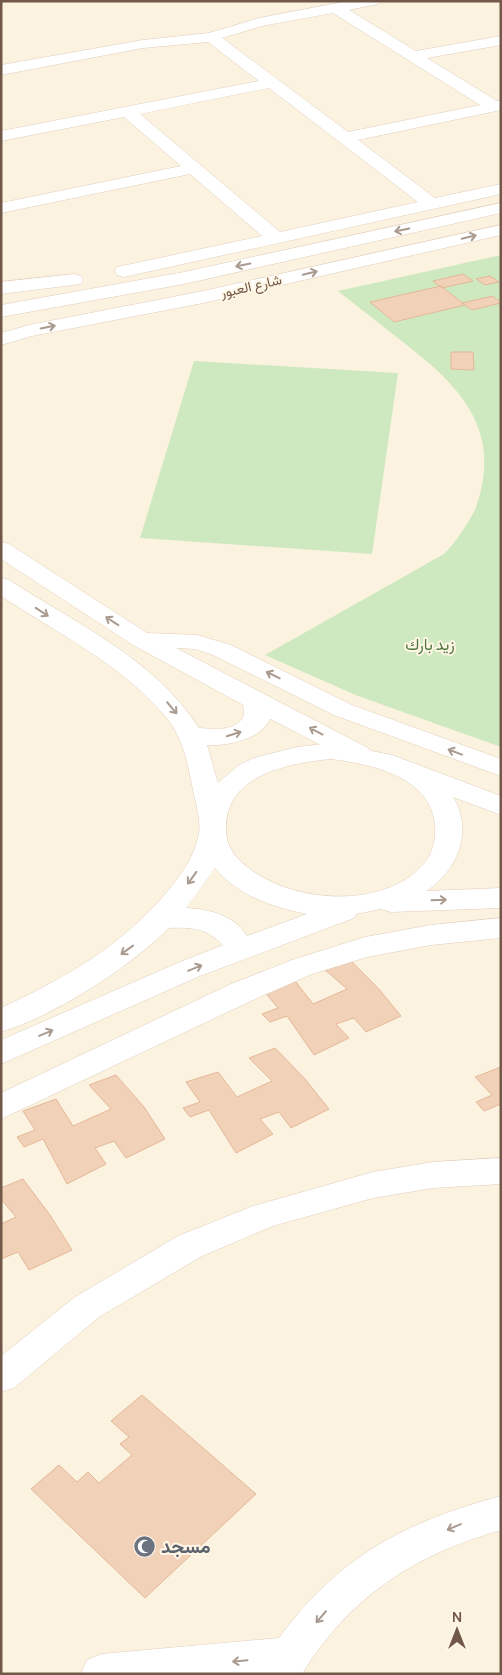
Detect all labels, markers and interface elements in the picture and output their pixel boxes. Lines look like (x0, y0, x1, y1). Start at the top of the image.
one-way arrow (394, 226, 410, 235)
one-way arrow (460, 232, 476, 241)
one-way arrow (236, 261, 252, 270)
one-way arrow (302, 268, 318, 277)
street label: شارع العبور (218, 269, 284, 304)
one-way arrow (40, 322, 56, 332)
one-way arrow (34, 607, 48, 617)
one-way arrow (105, 615, 119, 625)
park label: زيد بارك (405, 633, 455, 655)
one-way arrow (266, 670, 281, 679)
one-way arrow (166, 702, 177, 715)
one-way arrow (309, 726, 324, 735)
one-way arrow (226, 729, 242, 739)
one-way arrow (448, 747, 463, 756)
one-way arrow (187, 871, 197, 885)
one-way arrow (430, 895, 446, 905)
one-way arrow (121, 944, 134, 955)
one-way arrow (187, 962, 202, 971)
one-way arrow (38, 1028, 53, 1038)
one-way arrow (447, 1522, 462, 1532)
place label: مسجد (161, 1533, 211, 1559)
mosque icon: مسجد (133, 1534, 157, 1558)
north arrow (432, 1605, 482, 1655)
text: N (452, 1607, 462, 1626)
one-way arrow (316, 1610, 327, 1623)
one-way arrow (233, 1656, 249, 1666)

